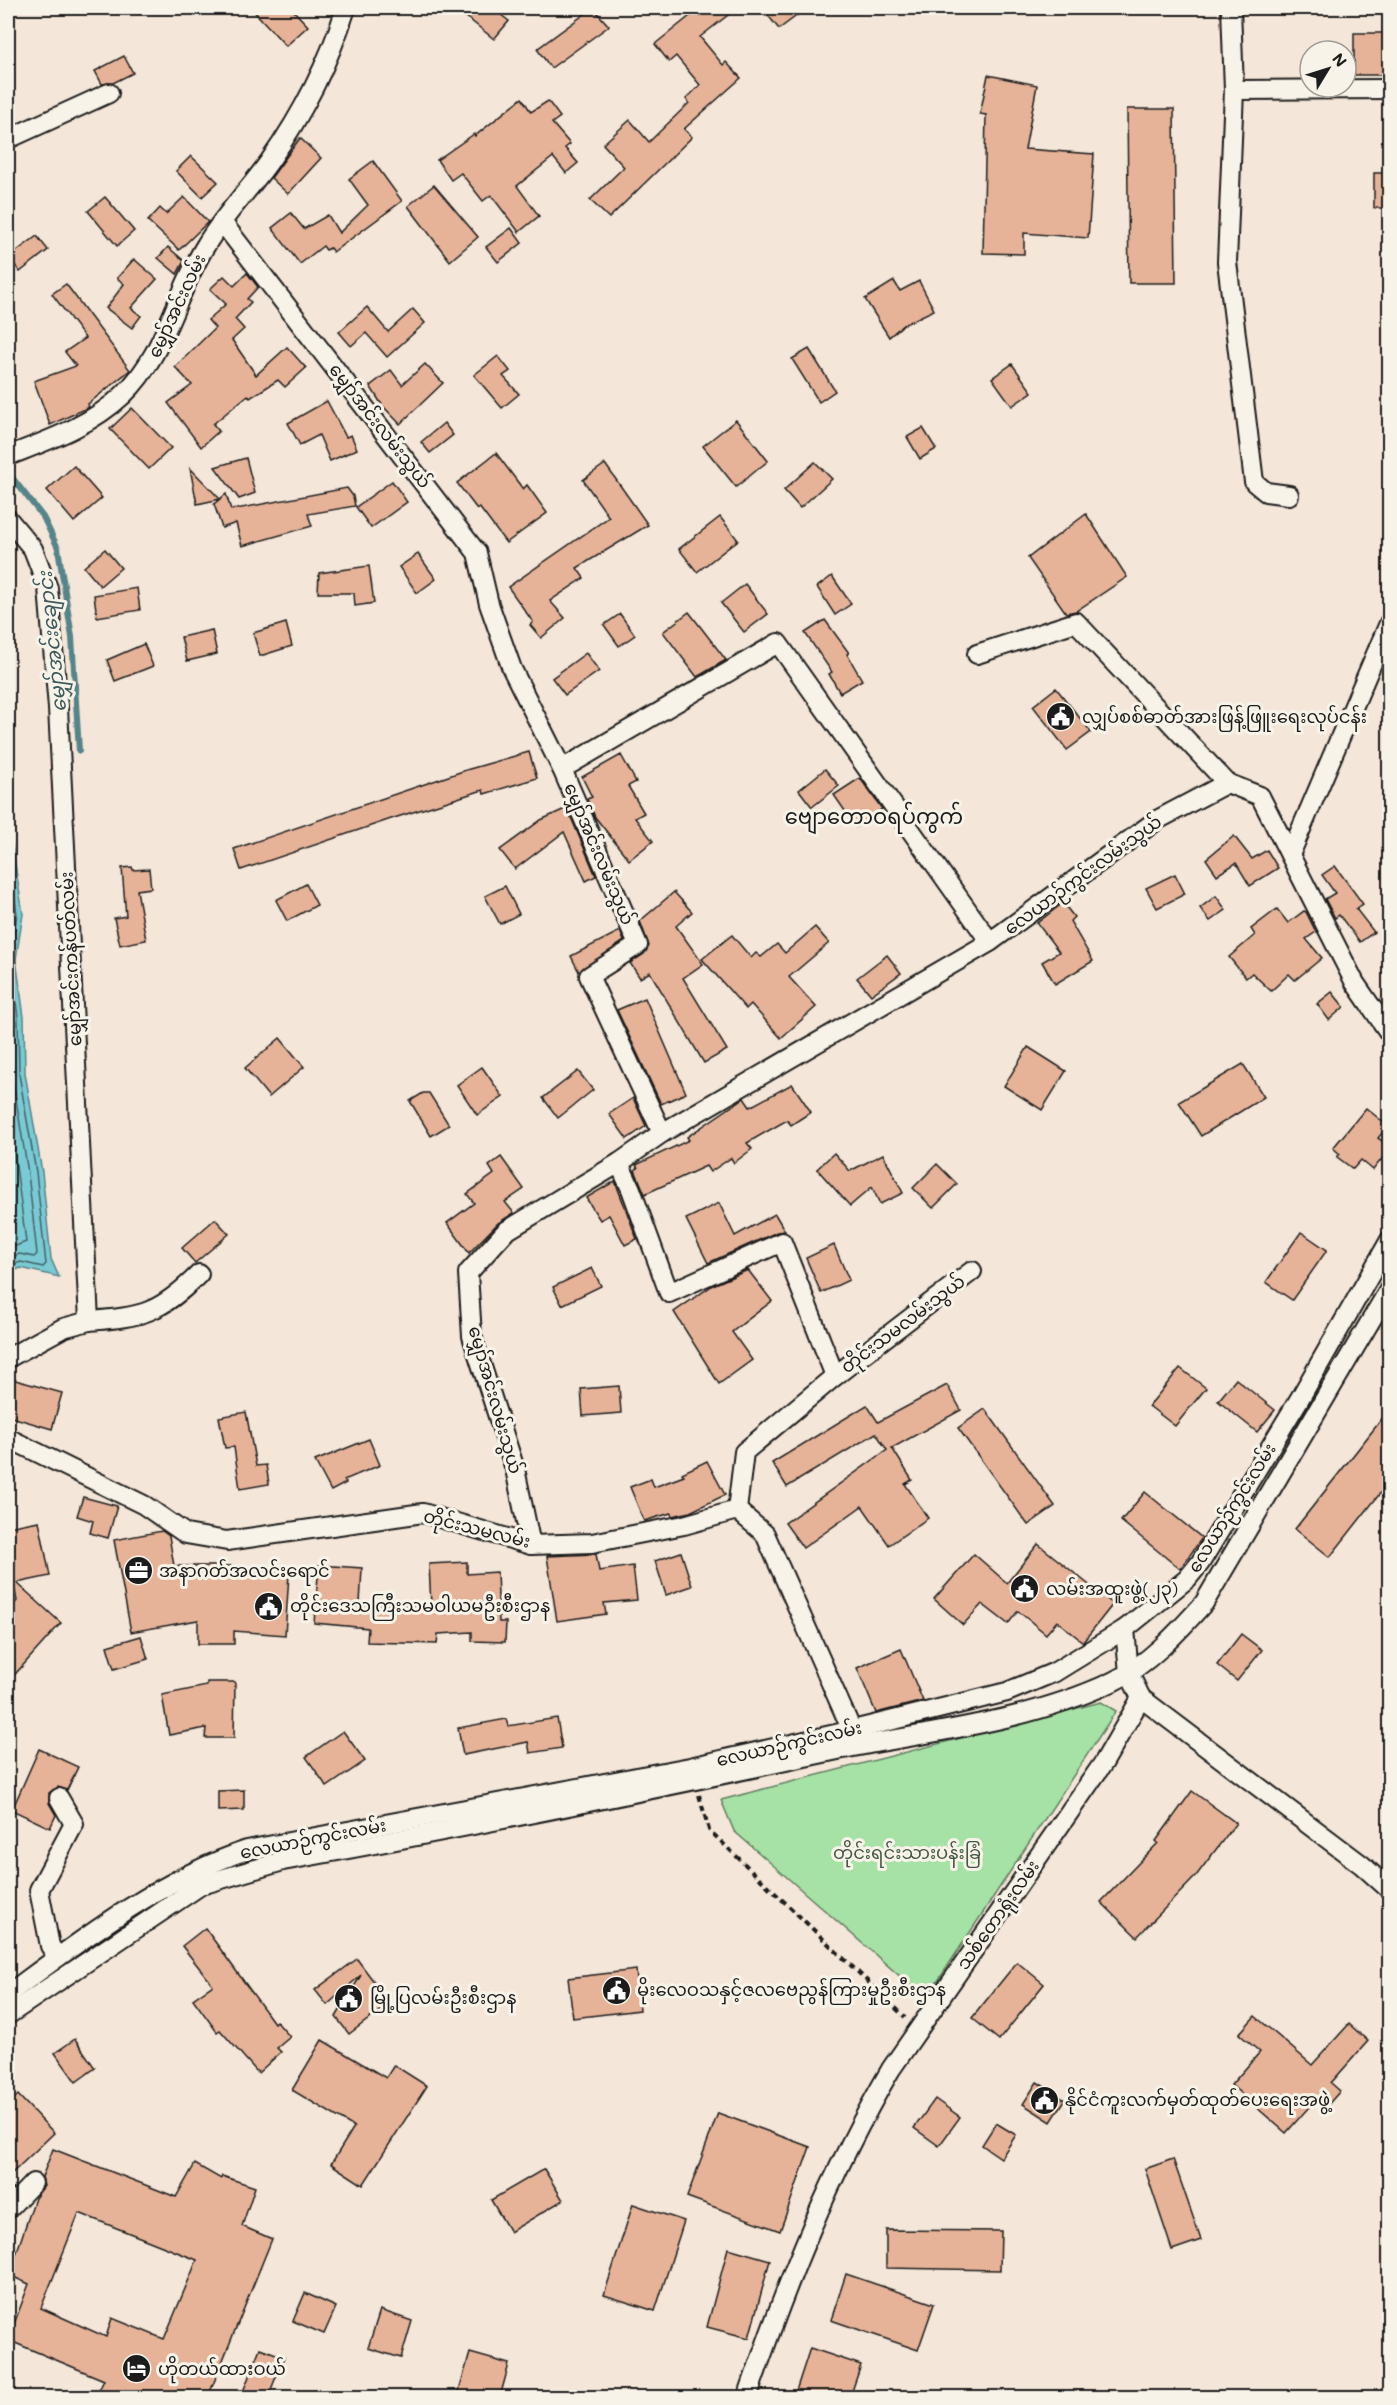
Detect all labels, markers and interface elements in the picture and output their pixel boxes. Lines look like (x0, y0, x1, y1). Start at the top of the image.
north arrow (1298, 39, 1358, 99)
text: N (1328, 48, 1352, 71)
street label: မျှော်အင်းလမ်း (142, 250, 214, 363)
street label: မျှော်အင်းလမ်းသွယ် (321, 358, 437, 495)
water label: မျှော်အင်းချောင်း (31, 569, 76, 714)
public building icon: လျှပ်စစ်ဓာတ်အားဖြန့်ဖြူးရေးလုပ်ငန်း (1045, 701, 1077, 733)
place label: လျှပ်စစ်ဓာတ်အားဖြန့်ဖြူးရေးလုပ်ငန်း (1082, 704, 1367, 732)
street label: မျှော်အင်းလမ်းသွယ် (555, 779, 641, 930)
district label: ဗျောတောဝရပ်ကွက် (785, 801, 963, 835)
street label: လေယာဉ်ကွင်းလမ်းသွယ် (999, 809, 1168, 943)
street label: မျှော်အင်းကန်ပတ်လမ်း (53, 871, 91, 1047)
street label: တိုင်းသမလမ်းသွယ် (835, 1268, 972, 1381)
street label: မျှော်အင်းလမ်းသွယ် (460, 1323, 529, 1477)
street label: လေယာဉ်ကွင်းလမ်း (1182, 1438, 1284, 1579)
street label: တိုင်းသမလမ်း (420, 1502, 533, 1557)
office icon: အနာဂတ်အလင်းရောင် (122, 1555, 154, 1587)
place label: အနာဂတ်အလင်းရောင် (159, 1558, 330, 1586)
public building icon: လမ်းအထူးဖွဲ့(၂၃) (1009, 1573, 1041, 1605)
place label: လမ်းအထူးဖွဲ့(၂၃) (1046, 1576, 1178, 1604)
public building icon: တိုင်းဒေသကြီးသမဝါယမဦးစီးဌာန (253, 1590, 285, 1622)
place label: တိုင်းဒေသကြီးသမဝါယမဦးစီးဌာန (290, 1592, 550, 1621)
street label: လေယာဉ်ကွင်းလမ်း (714, 1715, 865, 1775)
street label: လေယာဉ်ကွင်းလမ်း (238, 1812, 389, 1868)
park label: တိုင်းရင်းသားပန်းခြံ (833, 1839, 981, 1868)
street label: သစ်တောရုံးလမ်း (950, 1855, 1047, 1976)
public building icon: မိုးလေဝသနှင့်ဇလဗေညွန်ကြားမှုဦးစီးဌာန (600, 1974, 632, 2006)
place label: မိုးလေဝသနှင့်ဇလဗေညွန်ကြားမှုဦးစီးဌာန (637, 1976, 946, 2005)
public building icon: မြို့ပြလမ်းဦးစီးဌာန (333, 1982, 365, 2014)
place label: မြို့ပြလမ်းဦးစီးဌာန (370, 1984, 516, 2013)
public building icon: နိုင်ငံကူးလက်မှတ်ထုတ်ပေးရေးအဖွဲ့ (1028, 2084, 1060, 2116)
place label: နိုင်ငံကူးလက်မှတ်ထုတ်ပေးရေးအဖွဲ့ (1065, 2086, 1333, 2115)
hotel icon: ဟိုတယ်ထားဝယ် (121, 2353, 153, 2385)
place label: ဟိုတယ်ထားဝယ် (158, 2355, 286, 2384)

